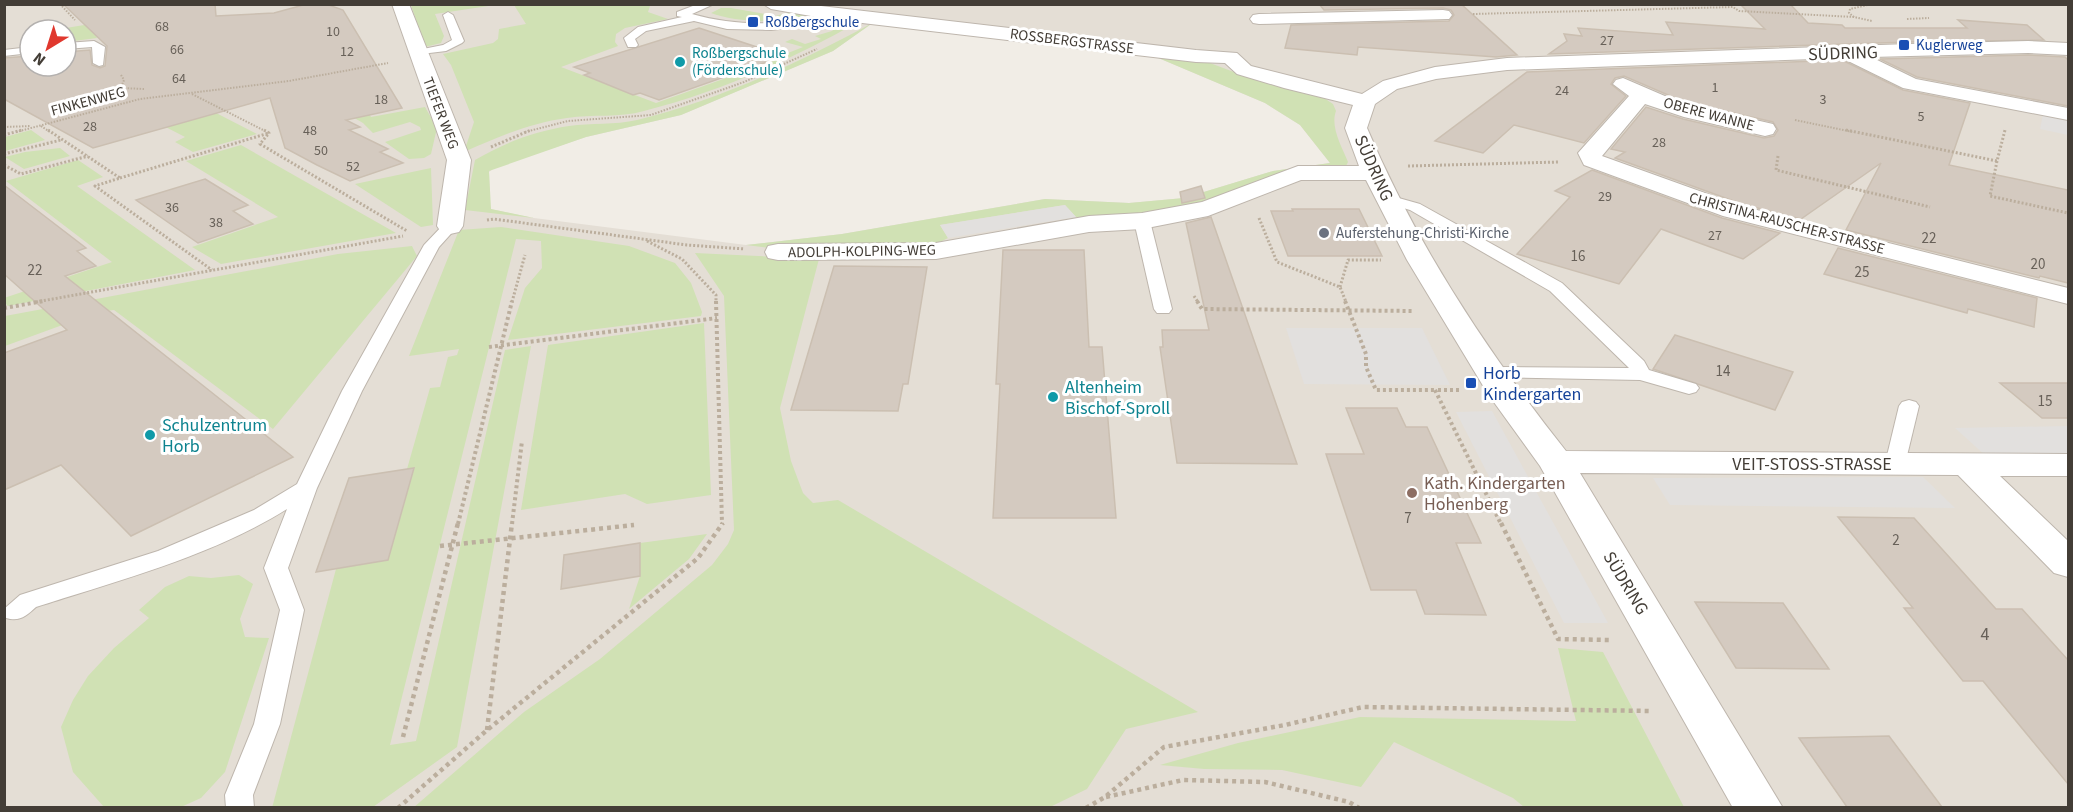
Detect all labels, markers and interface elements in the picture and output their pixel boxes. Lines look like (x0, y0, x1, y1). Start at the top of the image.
place label: Roßbergschule (765, 12, 859, 33)
marker: Roßbergschule (746, 15, 760, 29)
house number: 68 (155, 17, 169, 37)
north arrow (18, 18, 78, 78)
house number: 10 (326, 22, 340, 42)
street label: ROSSBERGSTRASSE (1009, 23, 1135, 60)
house number: 27 (1600, 31, 1614, 51)
place label: Kuglerweg (1916, 35, 1983, 56)
marker: Kuglerweg (1897, 38, 1911, 52)
house number: 66 (170, 40, 184, 60)
street label: SÜDRING (1808, 40, 1878, 67)
house number: 12 (340, 42, 354, 62)
place label: Roßbergschule (Förderschule) (692, 43, 786, 81)
text: N (28, 47, 50, 71)
marker: Roßbergschule (Förderschule) (673, 55, 687, 69)
house number: 64 (172, 69, 186, 89)
street label: TIEFER WEG (417, 74, 464, 152)
house number: 1 (1712, 78, 1719, 98)
street label: FINKENWEG (49, 81, 128, 122)
house number: 24 (1555, 81, 1569, 101)
house number: 18 (374, 90, 388, 110)
house number: 3 (1820, 90, 1827, 110)
street label: OBERE WANNE (1661, 92, 1757, 137)
house number: 5 (1918, 107, 1925, 127)
house number: 28 (83, 117, 97, 137)
house number: 48 (303, 121, 317, 141)
street label: SÜDRING (1348, 131, 1399, 205)
house number: 28 (1652, 133, 1666, 153)
house number: 50 (314, 141, 328, 161)
house number: 52 (346, 157, 360, 177)
house number: 29 (1598, 187, 1612, 207)
street label: CHRISTINA-RAUSCHER-STRASSE (1687, 187, 1887, 260)
house number: 36 (165, 198, 179, 218)
house number: 38 (209, 213, 223, 233)
place label: Auferstehung-Christi-Kirche (1336, 223, 1509, 244)
marker: Auferstehung-Christi-Kirche (1317, 226, 1331, 240)
house number: 27 (1708, 226, 1722, 246)
house number: 22 (1922, 228, 1936, 249)
street label: ADOLPH-KOLPING-WEG (788, 240, 936, 263)
house number: 16 (1571, 246, 1585, 267)
house number: 20 (2031, 254, 2045, 275)
house number: 22 (28, 260, 42, 281)
house number: 25 (1855, 262, 1869, 283)
place label: Horb Kindergarten (1483, 361, 1581, 407)
house number: 14 (1716, 361, 1731, 382)
place label: Altenheim Bischof-Sproll (1065, 375, 1170, 421)
marker: Horb Kindergarten (1464, 376, 1478, 390)
marker: Altenheim Bischof-Sproll (1046, 390, 1060, 404)
house number: 15 (2038, 391, 2052, 412)
place label: Schulzentrum Horb (162, 413, 267, 459)
marker: Schulzentrum Horb (143, 428, 157, 442)
street label: VEIT-STOSS-STRASSE (1732, 452, 1892, 477)
place label: Kath. Kindergarten Hohenberg (1424, 471, 1566, 517)
marker: Kath. Kindergarten Hohenberg (1405, 486, 1419, 500)
house number: 7 (1404, 508, 1412, 529)
house number: 2 (1892, 530, 1900, 551)
street label: SÜDRING (1597, 547, 1654, 620)
house number: 4 (1981, 622, 1990, 647)

